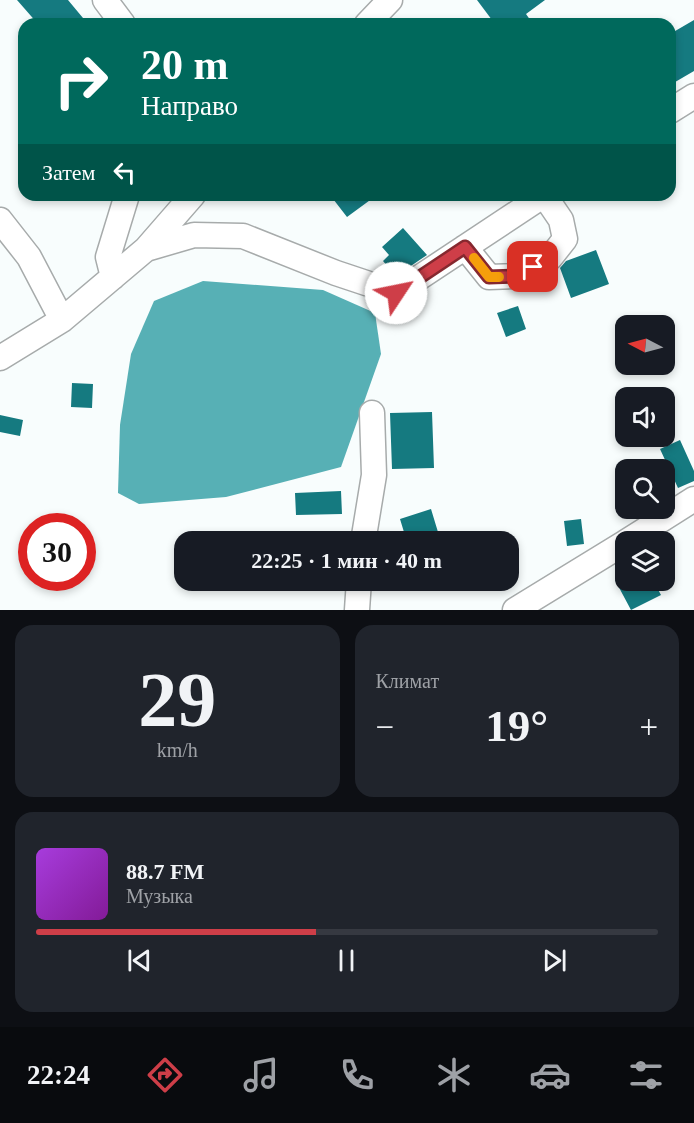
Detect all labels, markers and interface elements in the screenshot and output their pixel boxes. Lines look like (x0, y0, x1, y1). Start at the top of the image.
icon: right (42, 42, 120, 120)
text: 20 m (141, 42, 229, 88)
text: Направо (141, 91, 238, 121)
icon: left (108, 156, 141, 189)
text: Затем (42, 160, 96, 185)
pin (507, 241, 558, 292)
icon: arrive (516, 250, 549, 283)
position arrow (364, 261, 428, 325)
north arrow (615, 315, 675, 375)
map controls (615, 315, 675, 591)
button: sound (615, 387, 675, 447)
button: search (615, 459, 675, 519)
speed limit sign: 30 (18, 513, 96, 591)
button: layers (615, 531, 675, 591)
text: 22:25 · 1 мин · 40 m (251, 548, 442, 573)
text: 29 (138, 656, 216, 743)
text: Климат (376, 670, 439, 692)
text: 19° (485, 701, 548, 751)
text: − (376, 709, 394, 745)
text: + (639, 709, 658, 745)
text: km/h (157, 739, 198, 761)
text: 88.7 FM (126, 859, 204, 884)
text: Музыка (126, 885, 193, 907)
icon: previous (123, 944, 156, 977)
icon: pause (330, 944, 363, 977)
icon: next (538, 944, 571, 977)
icon: directions (144, 1054, 186, 1096)
icon: music (240, 1054, 282, 1096)
icon: phone (336, 1054, 378, 1096)
icon: climate (433, 1054, 475, 1096)
icon: car (529, 1054, 571, 1096)
icon: filters (625, 1054, 667, 1096)
text: 22:24 (27, 1060, 90, 1090)

